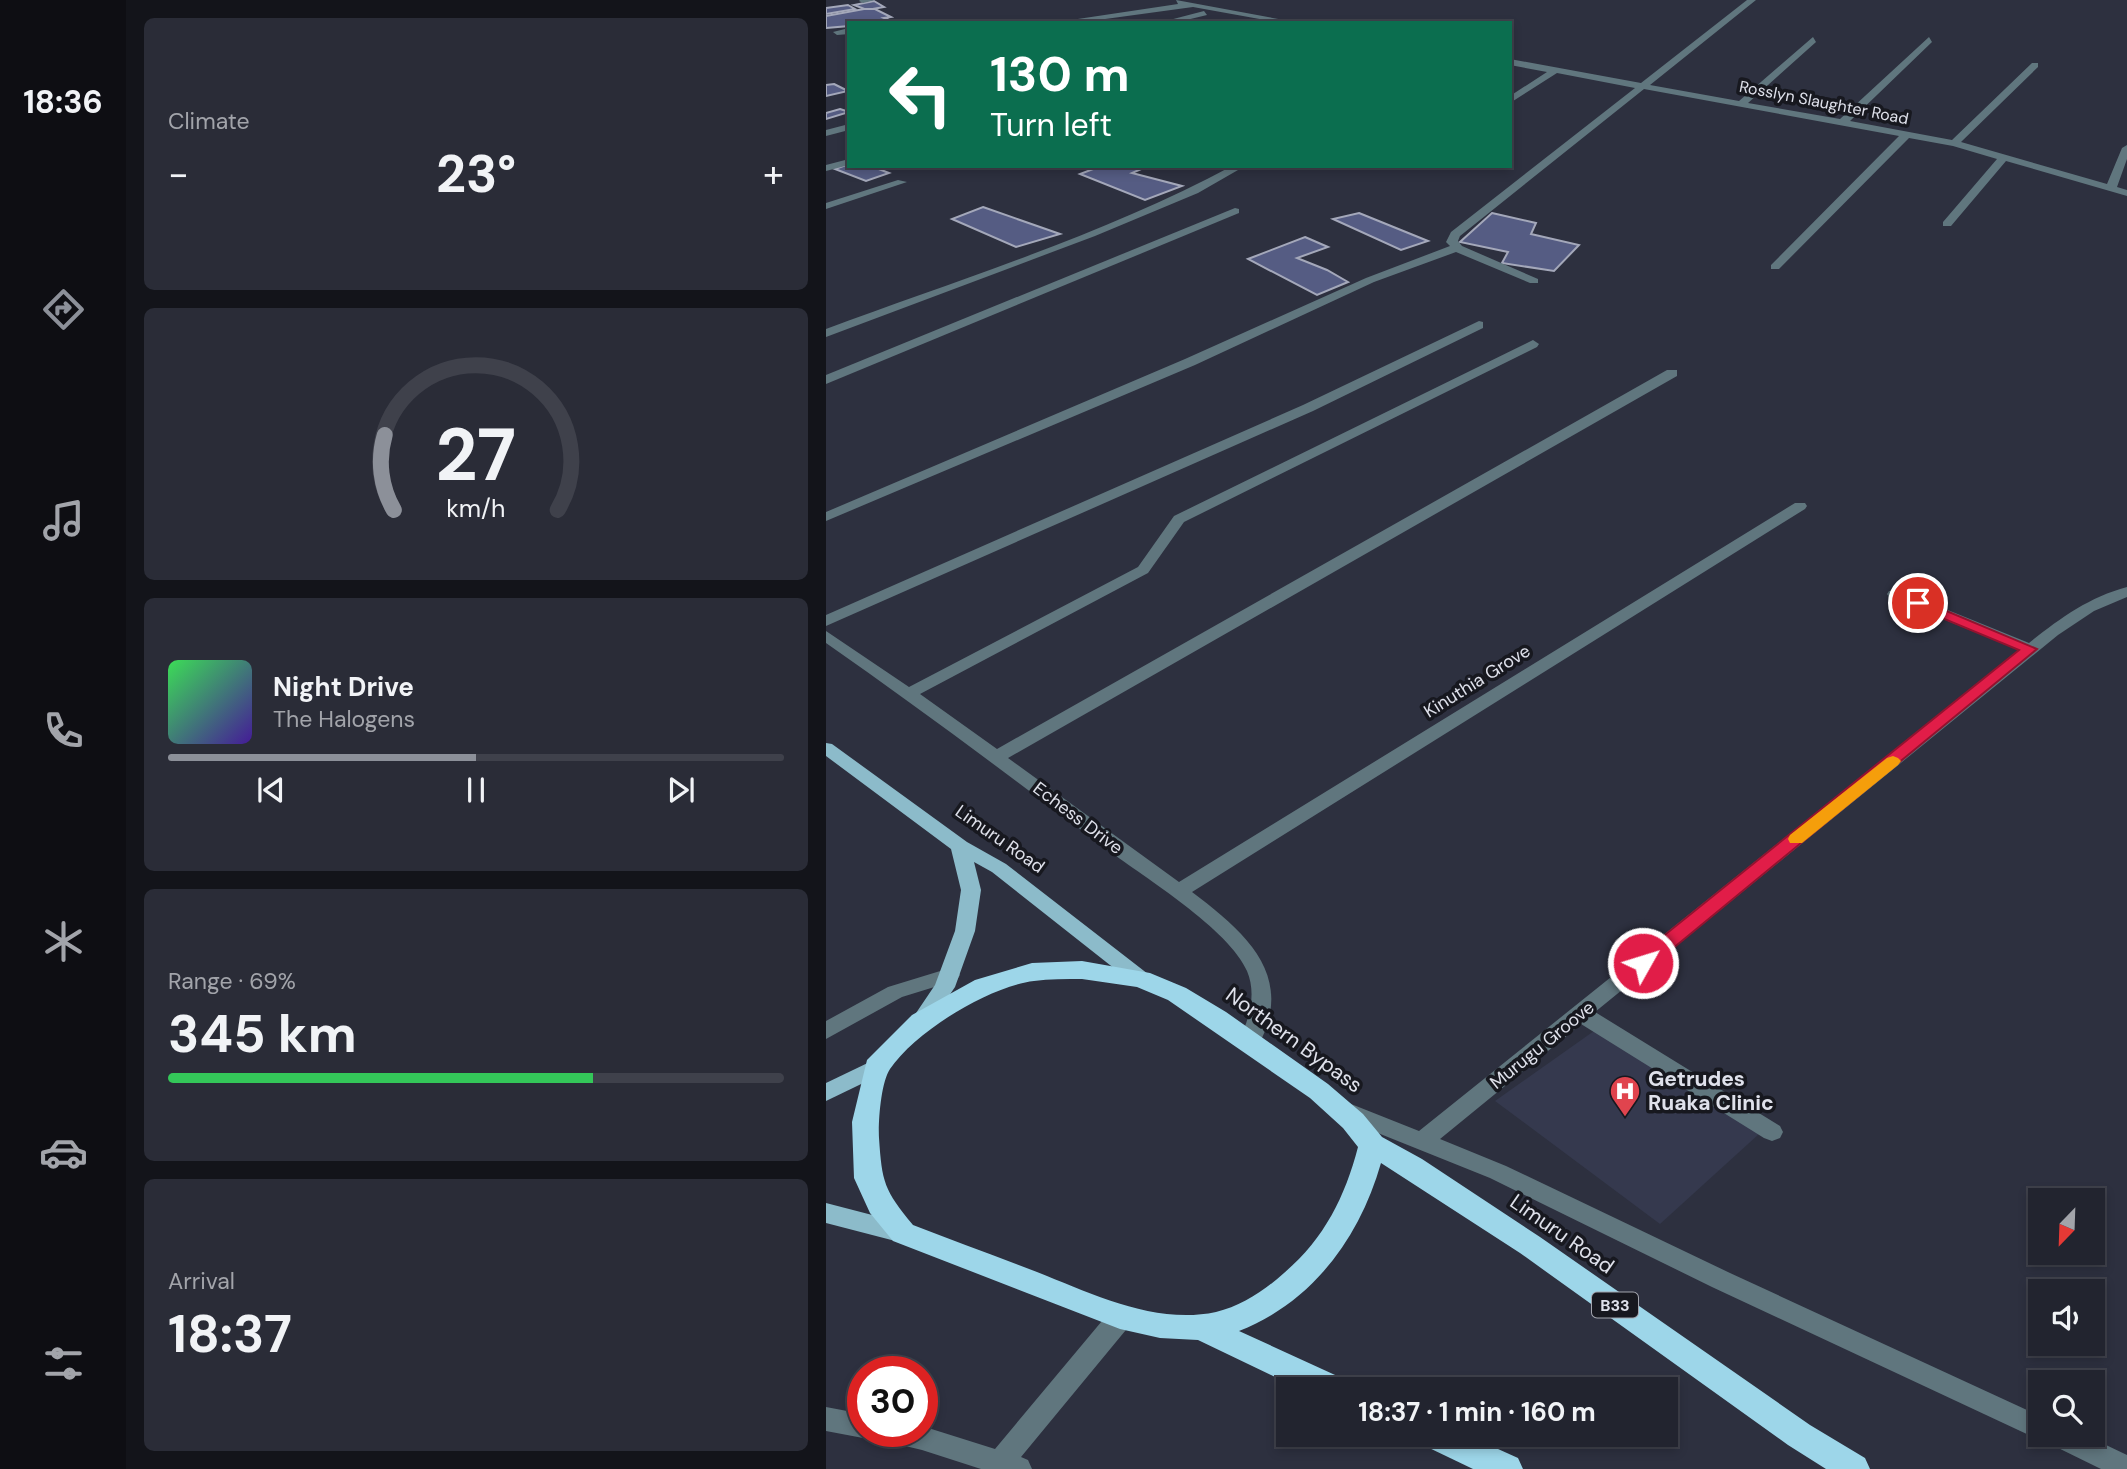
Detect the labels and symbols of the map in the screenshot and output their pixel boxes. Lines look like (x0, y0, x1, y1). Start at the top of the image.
street label: Rosslyn Slaughter Road (1738, 76, 1910, 129)
pin (1888, 573, 1948, 633)
street label: Kinuthia Grove (1419, 639, 1535, 723)
street label: Echess Drive (1028, 776, 1128, 860)
street label: Limuru Road (951, 799, 1049, 879)
position arrow (1606, 926, 1680, 1000)
street label: Northern Bypass (1220, 981, 1368, 1099)
street label: Murugu Groove (1485, 995, 1599, 1095)
place label: Getrudes Ruaka Clinic (1648, 1065, 1774, 1117)
hospital icon: Getrudes Ruaka Clinic (1608, 1074, 1642, 1118)
street label: Limuru Road (1504, 1188, 1620, 1280)
north arrow (2028, 1188, 2105, 1265)
road number: B33 (1592, 1292, 1638, 1317)
speed limit sign: 30 (847, 1356, 938, 1447)

